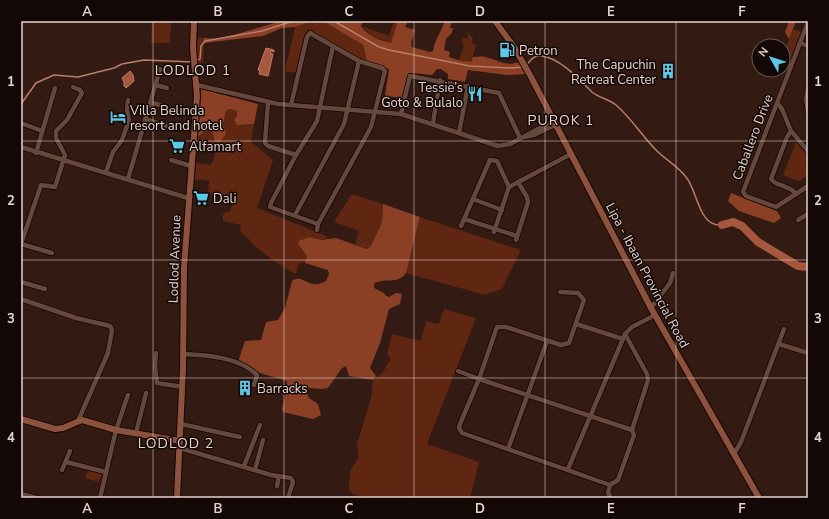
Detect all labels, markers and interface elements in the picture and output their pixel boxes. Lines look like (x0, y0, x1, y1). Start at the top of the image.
text: A (82, 3, 92, 21)
text: B (214, 3, 223, 21)
text: C (345, 3, 354, 21)
text: D (475, 3, 485, 21)
text: E (607, 3, 615, 21)
text: F (738, 3, 746, 21)
north arrow (751, 38, 791, 78)
fuel station icon: Petron (498, 41, 516, 59)
place label: Petron (519, 42, 558, 60)
text: N (755, 44, 772, 60)
place label: The Capuchin Retreat Center (571, 56, 656, 89)
district label: LODLOD 1 (155, 61, 231, 80)
building icon: The Capuchin Retreat Center (659, 62, 677, 80)
text: 1 (7, 73, 15, 91)
text: 1 (814, 73, 822, 91)
place label: Tessie’s Goto & Bulalo (381, 79, 463, 112)
restaurant icon: Tessie’s Goto & Bulalo (466, 85, 484, 103)
street label: Caballero Drive (728, 92, 778, 183)
place label: Villa Belinda resort and hotel (129, 102, 223, 135)
hotel icon: Villa Belinda resort and hotel (109, 108, 127, 126)
district label: PUROK 1 (528, 111, 594, 130)
supermarket icon: Alfamart (168, 137, 186, 155)
place label: Alfamart (189, 138, 241, 156)
supermarket icon: Dali (192, 189, 210, 207)
place label: Dali (213, 190, 236, 208)
text: 2 (7, 192, 15, 210)
text: 2 (814, 192, 822, 210)
street label: Lipa - Ibaan Provincial Road (601, 200, 693, 351)
street label: Lodlod Avenue (164, 215, 186, 303)
text: 3 (7, 310, 15, 328)
text: 3 (814, 310, 822, 328)
building icon: Barracks (236, 379, 254, 397)
place label: Barracks (257, 380, 307, 398)
text: 4 (7, 429, 15, 447)
text: 4 (814, 429, 822, 447)
district label: LODLOD 2 (138, 434, 214, 453)
text: A (82, 500, 92, 518)
text: B (214, 500, 223, 518)
text: C (345, 500, 354, 518)
text: D (475, 500, 485, 518)
text: E (607, 500, 615, 518)
text: F (738, 500, 746, 518)

